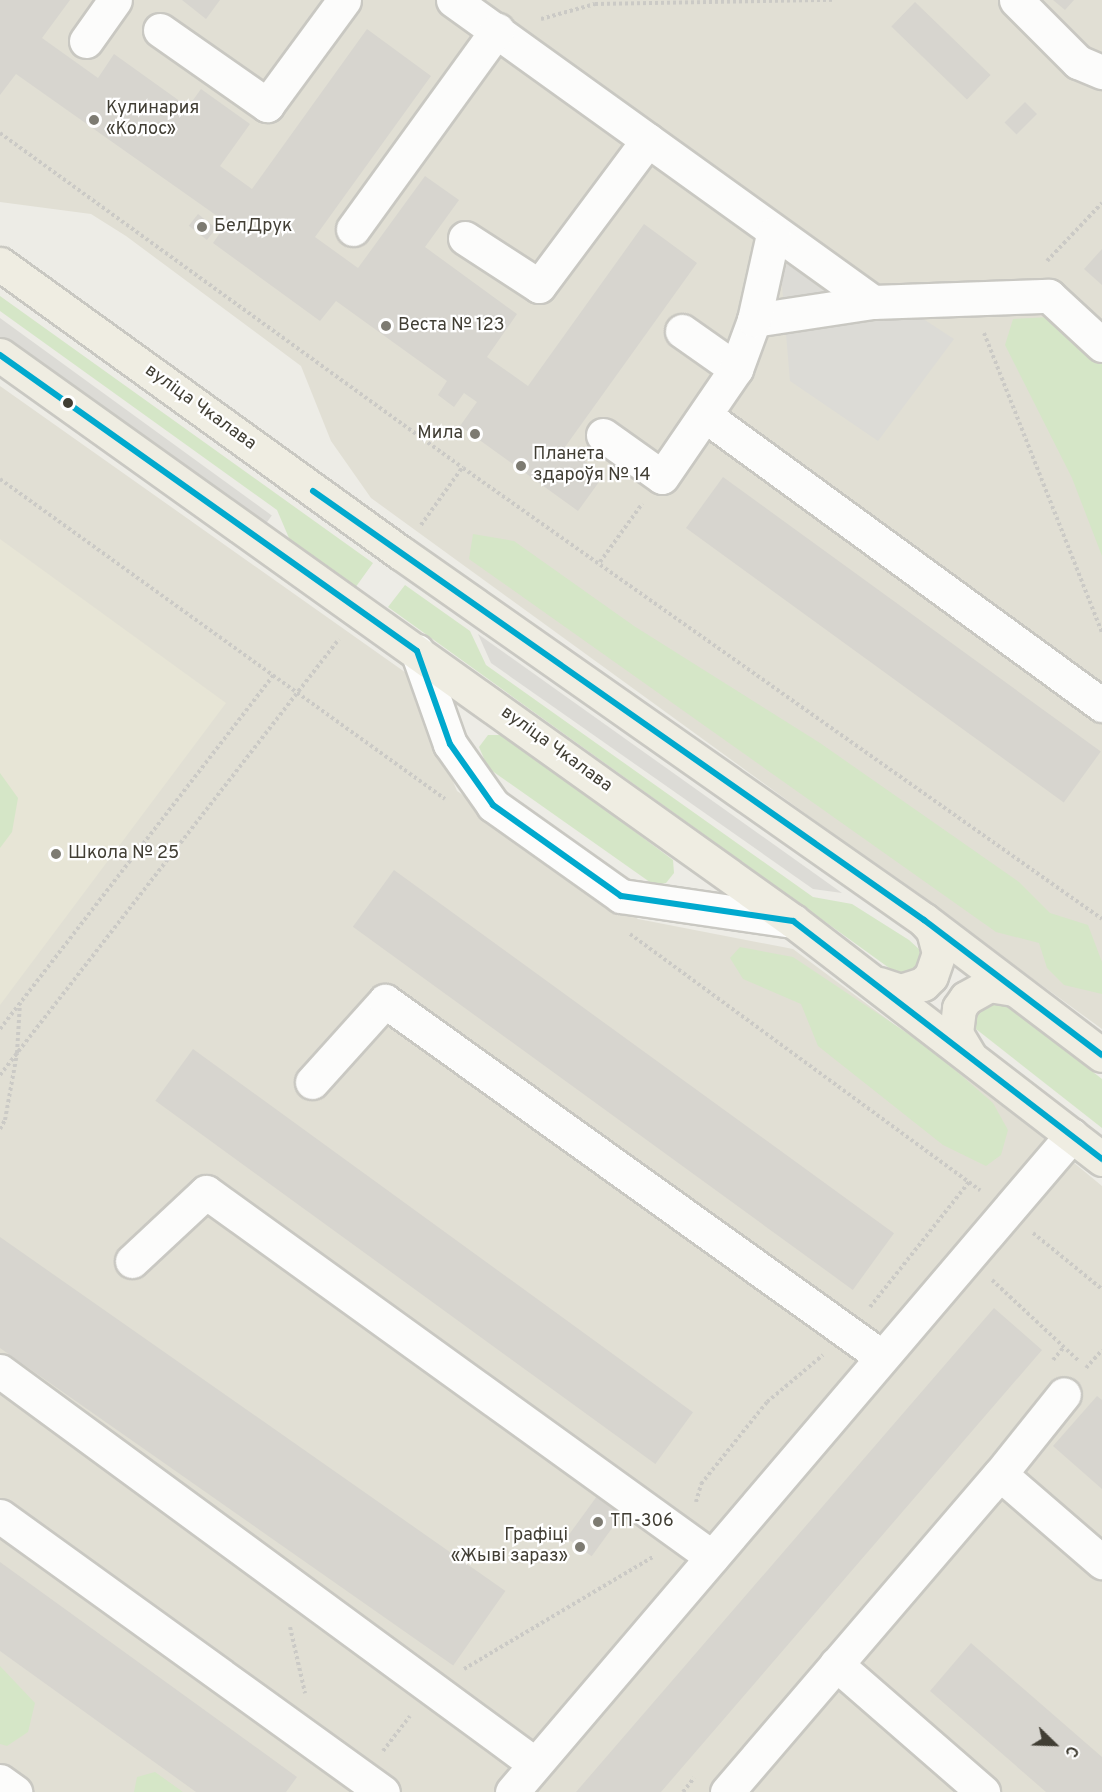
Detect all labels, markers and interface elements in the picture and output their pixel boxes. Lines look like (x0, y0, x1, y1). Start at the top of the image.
place label: Кулинария «Колос» (106, 99, 199, 142)
marker: Кулинария «Колос» (87, 113, 101, 127)
place label: БелДрук (214, 216, 292, 238)
marker: БелДрук (195, 220, 209, 234)
place label: Веста № 123 (398, 315, 505, 337)
marker: Веста № 123 (379, 319, 393, 333)
street label: вуліца Чкалава (140, 360, 260, 456)
unlabelled marker (62, 397, 74, 409)
place label: Мила (417, 423, 463, 445)
marker: Мила (468, 427, 482, 441)
place label: Планета здароўя № 14 (533, 445, 651, 488)
marker: Планета здароўя № 14 (514, 459, 528, 473)
street label: вуліца Чкалава (496, 702, 616, 798)
place label: Школа № 25 (68, 843, 179, 865)
marker: Школа № 25 (49, 847, 63, 861)
place label: ТП-306 (610, 1511, 674, 1533)
marker: ТП-306 (591, 1515, 605, 1529)
place label: Графіці «Жыві зараз» (451, 1526, 568, 1568)
marker: Графіці «Жыві зараз» (573, 1540, 587, 1554)
north arrow (1024, 1714, 1084, 1774)
text: С (1059, 1742, 1082, 1760)

